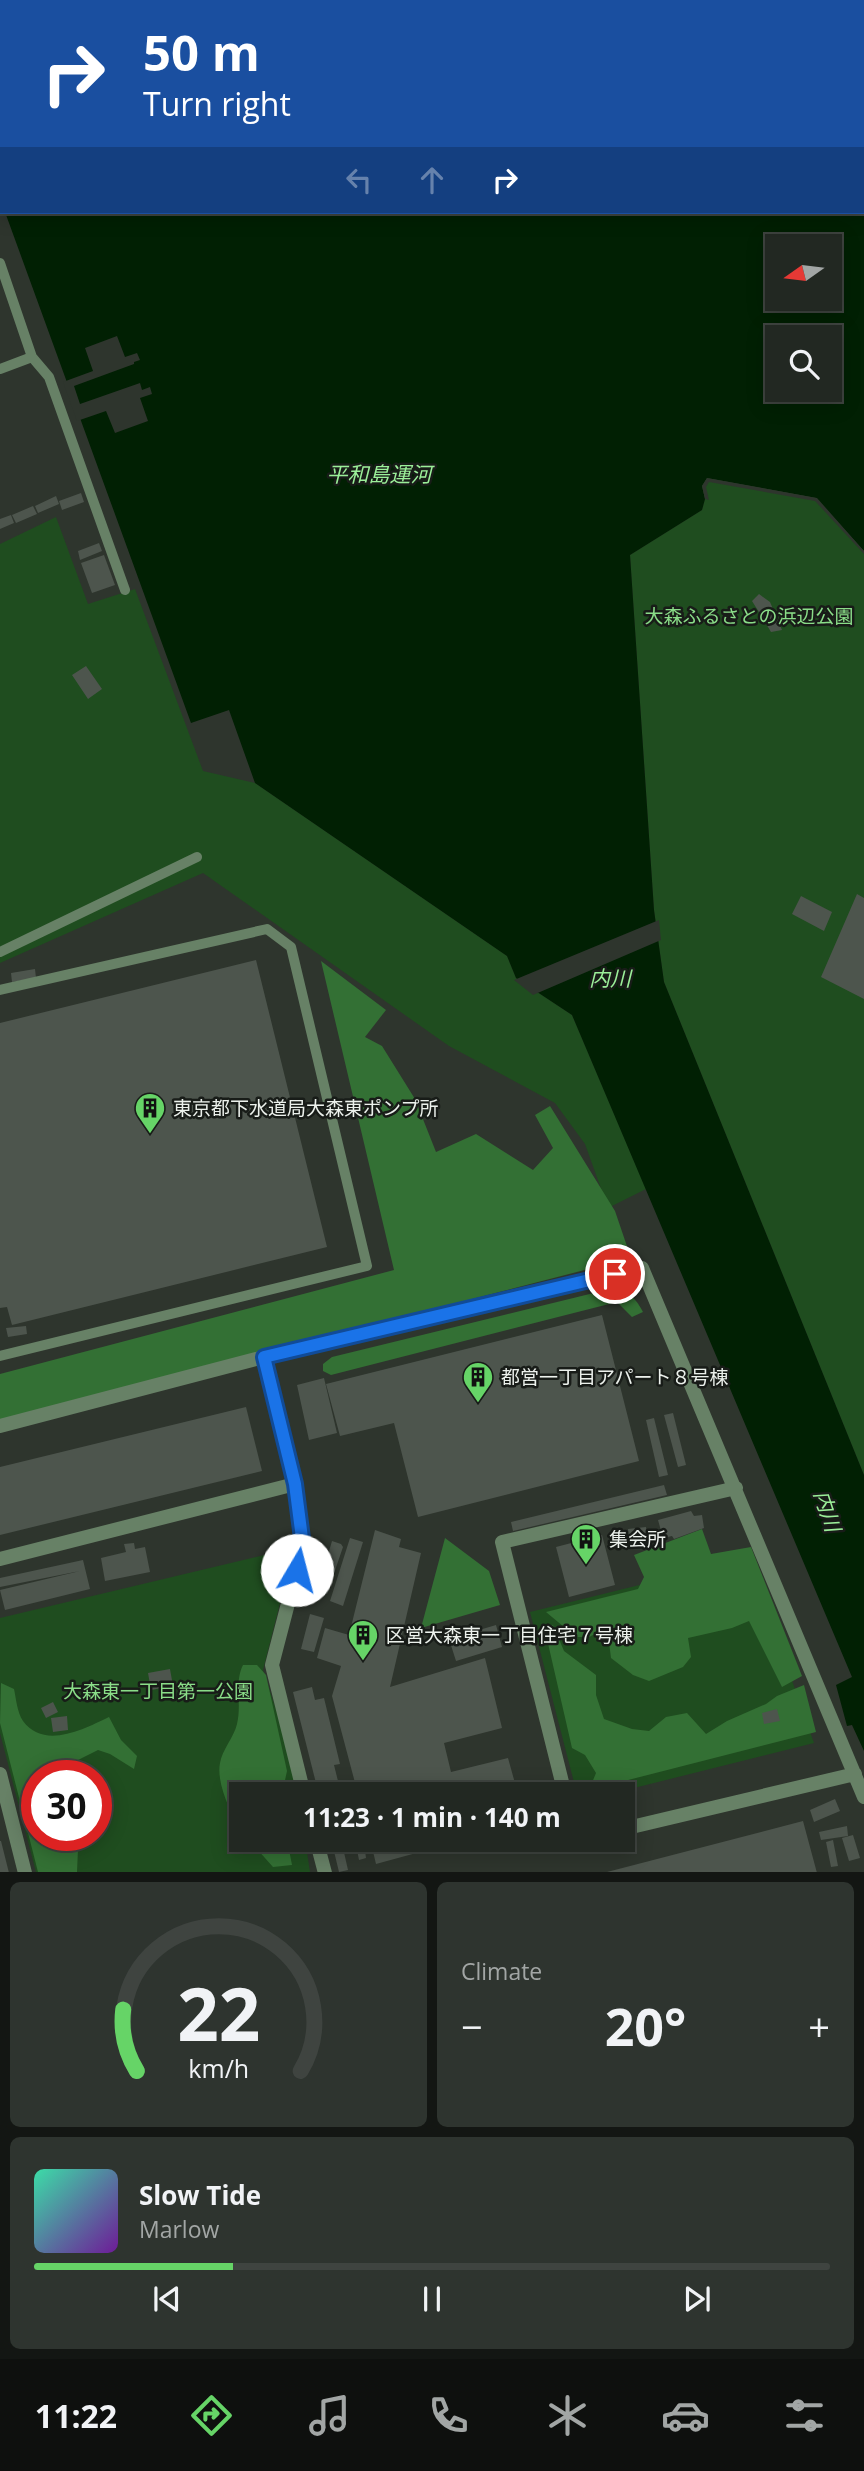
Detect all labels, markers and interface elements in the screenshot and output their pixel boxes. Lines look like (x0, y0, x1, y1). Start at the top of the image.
text: 50 m (143, 19, 260, 85)
icon: right (28, 28, 119, 119)
text: Turn right (143, 82, 291, 125)
icon: left (340, 161, 378, 199)
icon: ahead (413, 161, 451, 199)
icon: right (486, 161, 524, 199)
north arrow (765, 234, 842, 312)
map controls (765, 234, 842, 402)
button: search (765, 325, 842, 402)
water label: 平和島運河 (327, 460, 435, 488)
park label: 大森ふるさとの浜辺公園 (645, 603, 853, 629)
water label: 内川 (589, 964, 633, 992)
building icon: 東京都下水道局大森東ポンプ所 (133, 1091, 167, 1135)
place label: 東京都下水道局大森東ポンプ所 (173, 1095, 438, 1121)
pin (585, 1244, 645, 1304)
icon: arrive (596, 1255, 634, 1293)
building icon: 都営一丁目アパート８号棟 (461, 1360, 495, 1404)
place label: 都営一丁目アパート８号棟 (501, 1364, 729, 1390)
water label: 内川 (808, 1486, 848, 1537)
building icon: 集会所 (569, 1522, 603, 1566)
place label: 集会所 (609, 1526, 666, 1552)
position arrow (260, 1533, 334, 1607)
building icon: 区営大森東一丁目住宅７号棟 (346, 1618, 380, 1662)
place label: 区営大森東一丁目住宅７号棟 (386, 1622, 633, 1648)
park label: 大森東一丁目第一公園 (63, 1678, 253, 1704)
speed limit sign: 30 (21, 1760, 112, 1851)
text: 11:23 · 1 min · 140 m (303, 1799, 561, 1835)
text: Climate (461, 1955, 542, 1987)
text: 22 (177, 1963, 260, 2062)
text: 20° (605, 1990, 686, 2061)
text: − (461, 2000, 483, 2052)
text: + (808, 2000, 830, 2052)
text: km/h (188, 2050, 249, 2084)
text: Slow Tide (139, 2177, 261, 2213)
text: Marlow (139, 2213, 219, 2245)
icon: previous (148, 2280, 186, 2318)
icon: pause (413, 2280, 451, 2318)
icon: next (678, 2280, 716, 2318)
icon: directions (187, 2391, 236, 2440)
icon: music (305, 2391, 354, 2440)
icon: phone (424, 2391, 473, 2440)
icon: climate (543, 2391, 592, 2440)
icon: car (661, 2391, 710, 2440)
icon: filters (780, 2391, 829, 2440)
text: 11:22 (35, 2394, 117, 2437)

